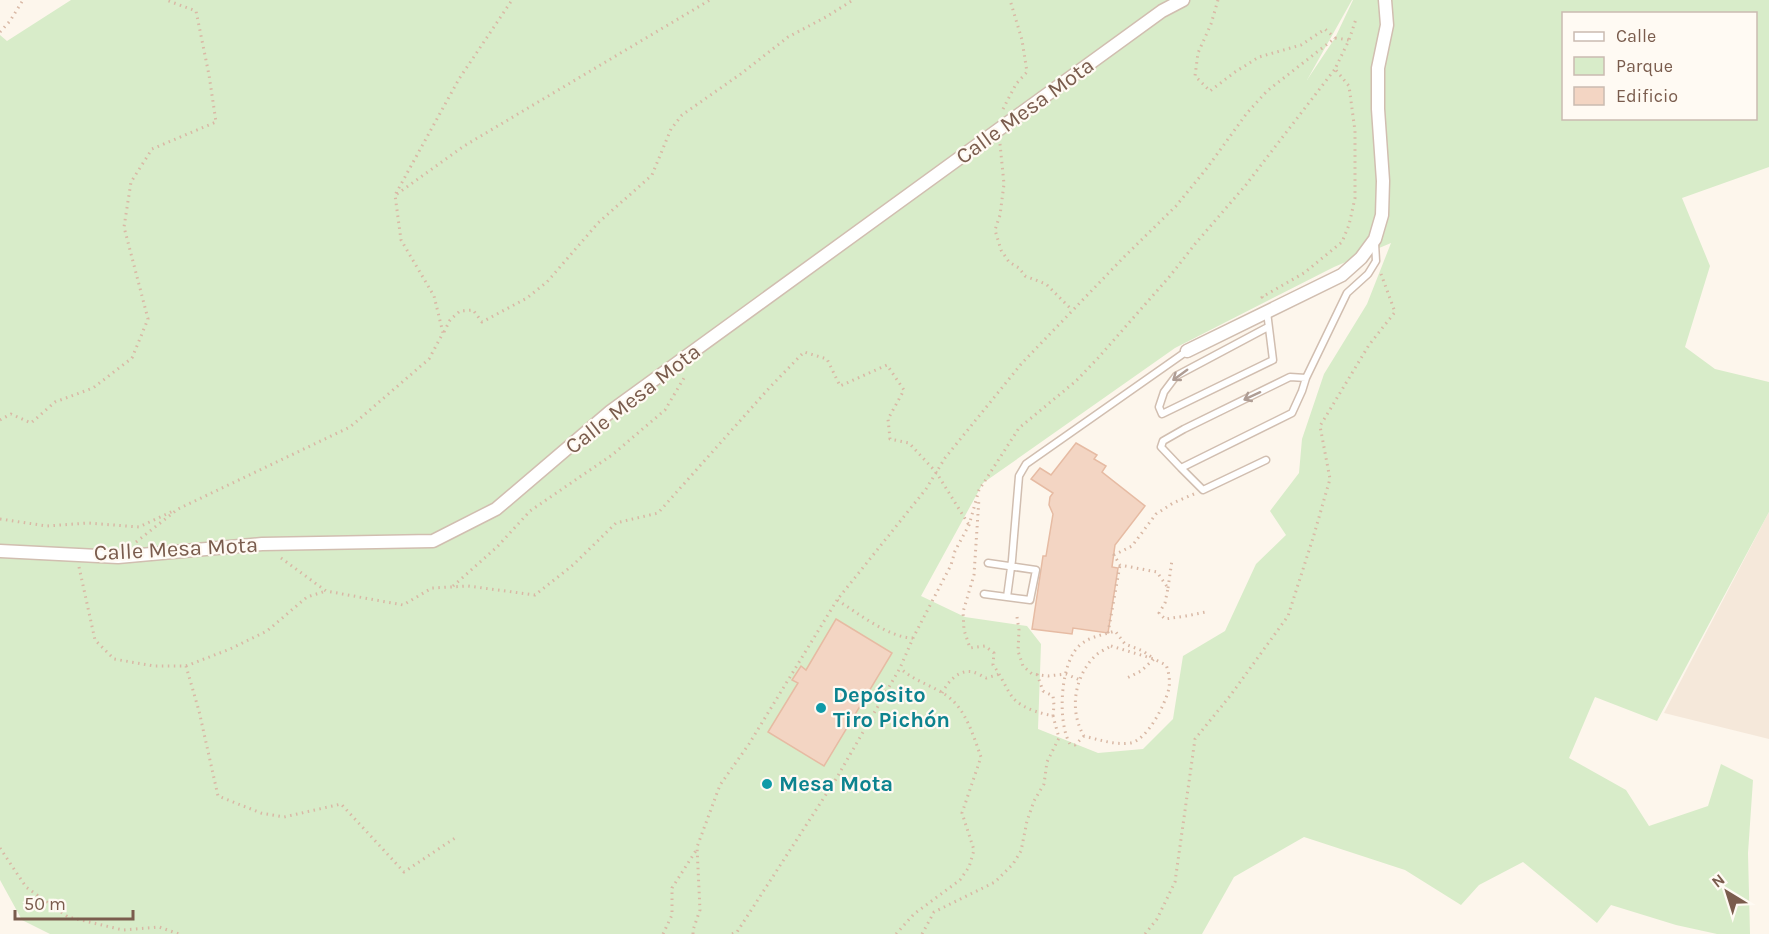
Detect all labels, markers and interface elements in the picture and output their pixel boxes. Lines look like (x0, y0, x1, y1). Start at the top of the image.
legend (1562, 12, 1757, 120)
text: Calle (1616, 25, 1656, 47)
street label: Calle Mesa Mota (951, 52, 1099, 170)
text: Parque (1616, 55, 1673, 77)
text: Edificio (1616, 85, 1678, 107)
street label: Calle Mesa Mota (560, 338, 706, 460)
one-way arrow (1173, 369, 1189, 381)
one-way arrow (1243, 390, 1261, 402)
street label: Calle Mesa Mota (93, 532, 259, 566)
place label: Depósito Tiro Pichón (833, 682, 950, 733)
marker: Depósito Tiro Pichón (814, 701, 828, 715)
place label: Mesa Mota (779, 771, 893, 797)
marker: Mesa Mota (760, 777, 774, 791)
north arrow (1697, 862, 1757, 922)
text: N (1708, 870, 1728, 892)
scale bar (15, 883, 134, 921)
text: 50 m (24, 893, 66, 915)

